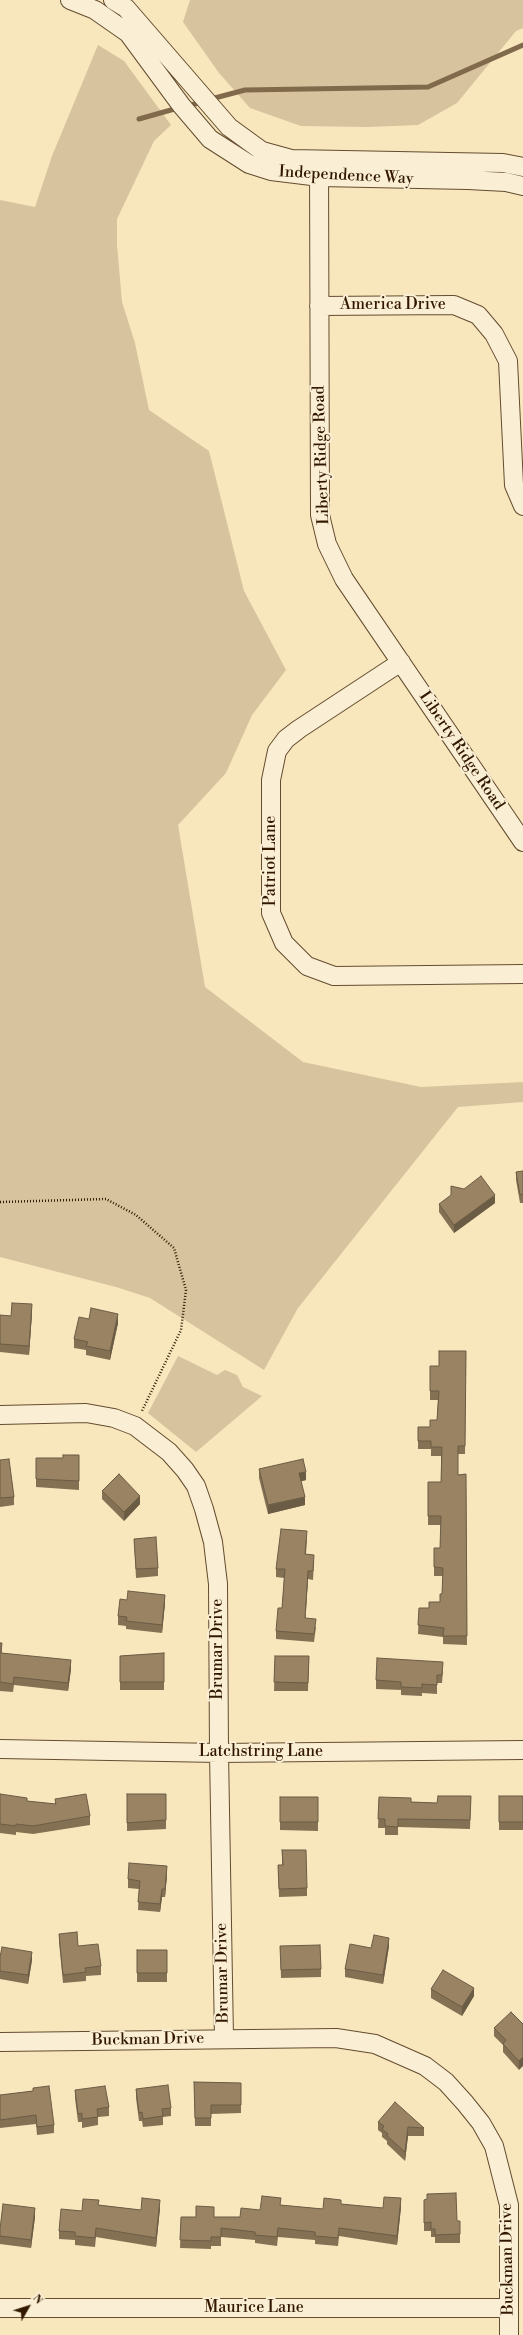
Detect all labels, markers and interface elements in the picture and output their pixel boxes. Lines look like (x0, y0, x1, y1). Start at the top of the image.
street label: Independence Way (278, 163, 414, 189)
street label: America Drive (340, 295, 446, 315)
street label: Liberty Ridge Road (310, 385, 334, 525)
street label: Liberty Ridge Road (414, 688, 508, 814)
street label: Patriot Lane (261, 816, 281, 906)
street label: Brumar Drive (208, 1599, 228, 1699)
street label: Latchstring Lane (199, 1742, 323, 1762)
street label: Brumar Drive (213, 1922, 233, 2024)
street label: Buckman Drive (92, 2029, 204, 2051)
street label: Buckman Drive (497, 2203, 519, 2315)
north arrow (8, 2287, 48, 2327)
text: N (29, 2292, 45, 2307)
street label: Maurice Lane (204, 2298, 304, 2318)

